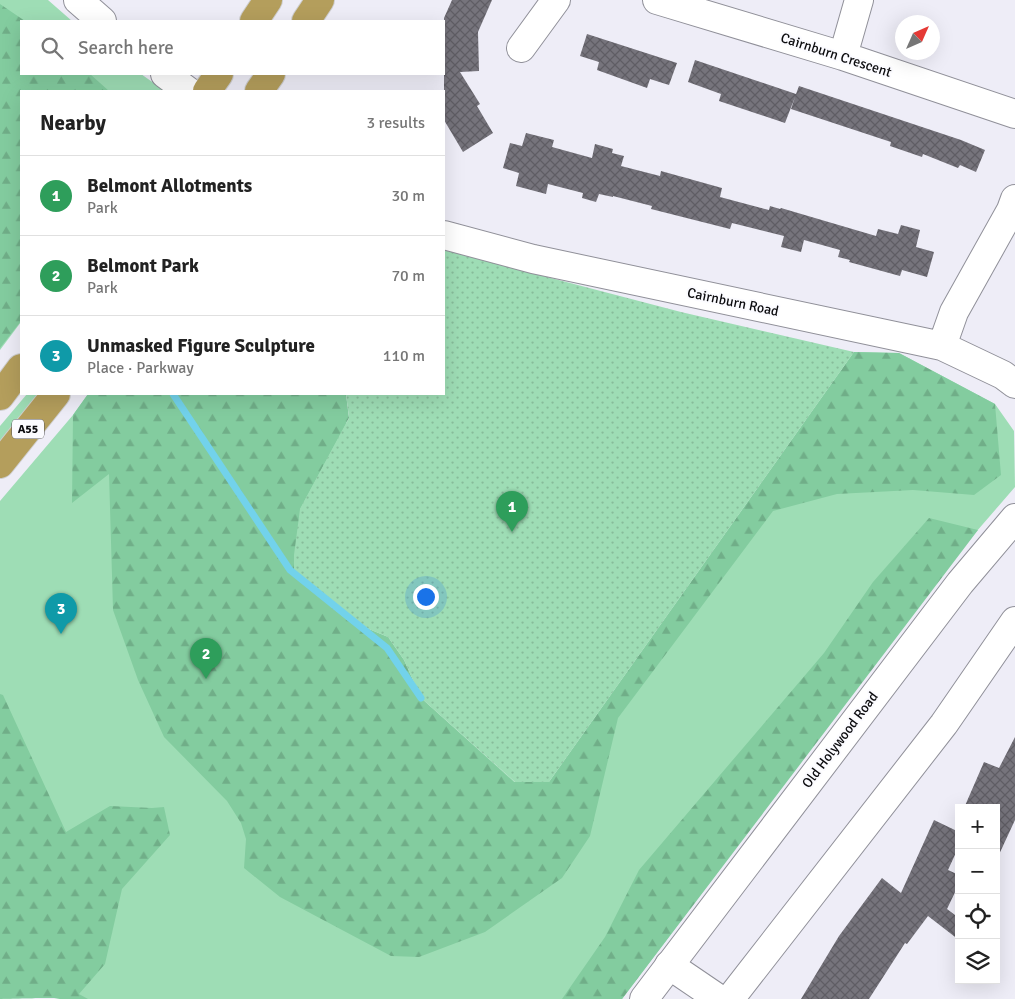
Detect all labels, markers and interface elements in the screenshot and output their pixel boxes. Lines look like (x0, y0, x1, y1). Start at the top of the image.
north arrow (895, 15, 940, 60)
search box (20, 20, 445, 75)
street label: Cairnburn Crescent (778, 29, 894, 81)
icon: search (38, 34, 66, 62)
text: Search here (78, 36, 174, 60)
text: Nearby (40, 110, 106, 136)
text: 3 results (366, 113, 425, 133)
text: Belmont Allotments (87, 174, 252, 198)
text: 1 (52, 186, 60, 206)
text: 30 m (391, 186, 425, 206)
text: Park (87, 198, 118, 218)
text: Belmont Park (87, 254, 199, 278)
text: 2 (52, 266, 60, 286)
text: 70 m (391, 266, 425, 286)
text: Park (87, 278, 118, 298)
street label: Cairnburn Road (686, 284, 780, 320)
text: Unmasked Figure Sculpture (87, 334, 315, 358)
text: 3 (52, 346, 60, 366)
text: 110 m (383, 346, 425, 366)
text: Place · Parkway (87, 358, 194, 378)
road number: A55 (12, 419, 44, 438)
pin: 1 (496, 491, 528, 532)
your location (413, 584, 439, 610)
pin: 3 (45, 593, 77, 634)
pin: 2 (190, 638, 222, 679)
street label: Old Holywood Road (798, 689, 882, 791)
map controls (955, 804, 1000, 984)
button: + (955, 804, 1000, 849)
button: − (955, 849, 1000, 894)
button: locate (955, 894, 1000, 939)
button: layers (955, 939, 1000, 984)

